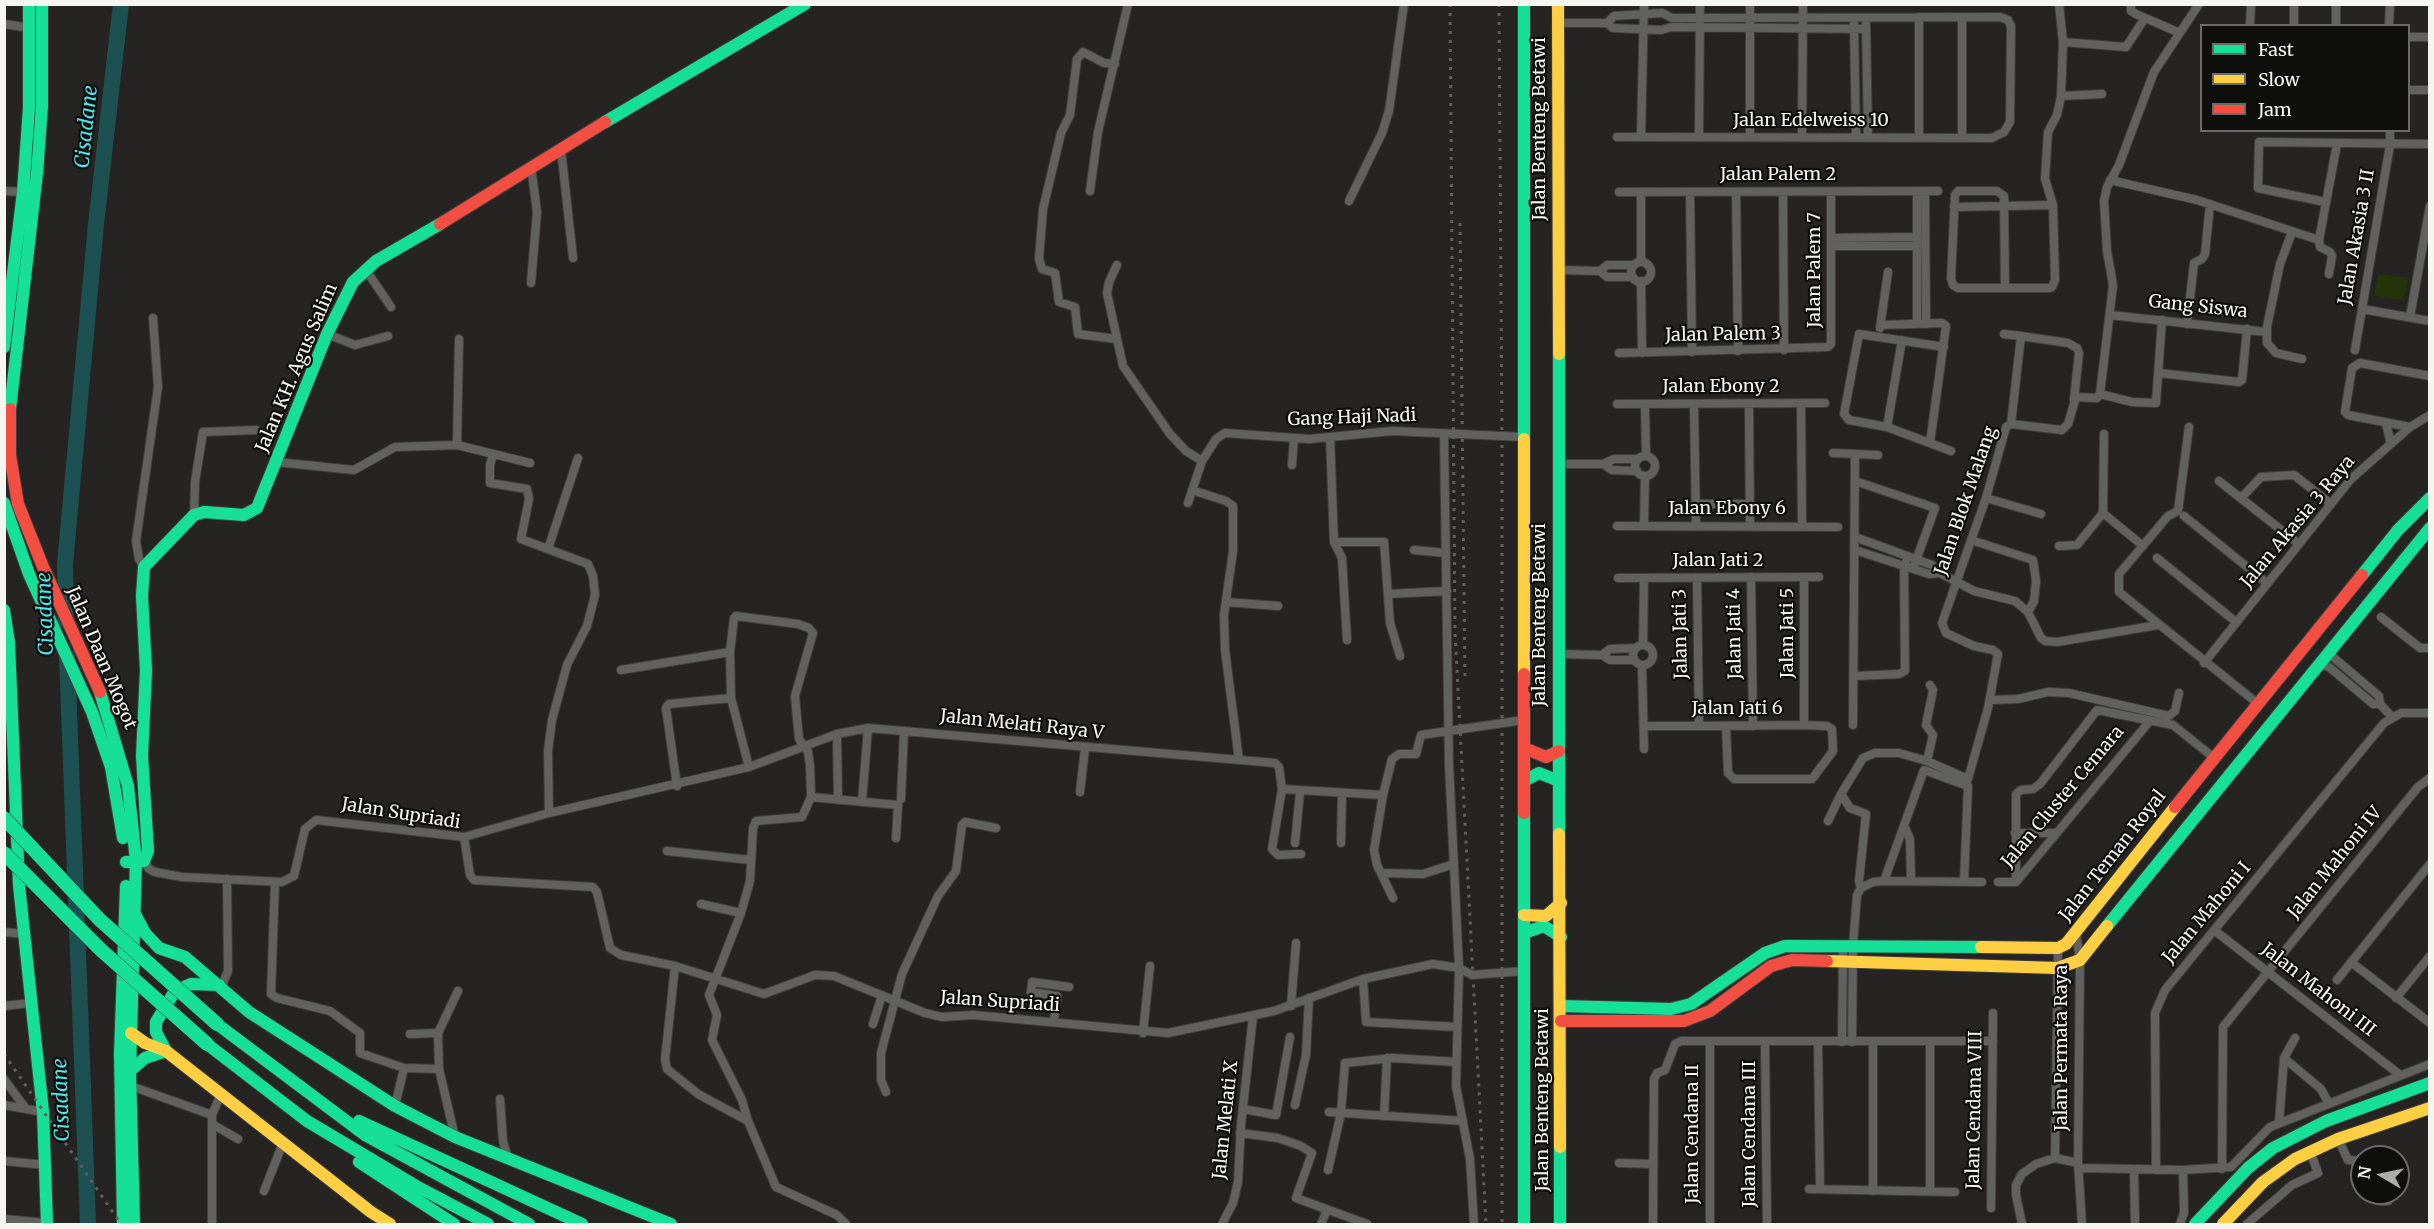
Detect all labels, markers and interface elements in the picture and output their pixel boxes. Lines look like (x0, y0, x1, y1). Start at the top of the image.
legend (2200, 24, 2410, 132)
street label: Jalan Benteng Betawi (1529, 37, 1551, 221)
text: Fast (2258, 38, 2294, 61)
text: Slow (2258, 68, 2300, 91)
water label: Cisadane (71, 84, 103, 170)
text: Jam (2258, 98, 2292, 121)
street label: Jalan Edelweiss 10 (1733, 110, 1889, 132)
street label: Jalan Palem 2 (1720, 164, 1836, 186)
street label: Jalan Akasia 3 II (2334, 167, 2380, 307)
street label: Jalan Palem 7 (1804, 212, 1826, 328)
street label: Jalan KH. Agus Salim (252, 280, 342, 456)
street label: Gang Siswa (2147, 291, 2249, 323)
street label: Jalan Palem 3 (1665, 323, 1781, 347)
street label: Jalan Ebony 2 (1662, 376, 1780, 398)
street label: Gang Haji Nadi (1287, 405, 1417, 431)
street label: Jalan Blok Malang (1930, 424, 2002, 578)
street label: Jalan Akasia 3 Raya (2236, 451, 2360, 593)
street label: Jalan Ebony 6 (1668, 498, 1786, 520)
street label: Jalan Benteng Betawi (1529, 523, 1551, 707)
street label: Jalan Jati 2 (1673, 550, 1763, 572)
water label: Cisadane (33, 572, 59, 656)
street label: Jalan Daan Mogot (61, 583, 141, 733)
street label: Jalan Jati 4 (1723, 588, 1747, 680)
street label: Jalan Jati 5 (1777, 588, 1799, 678)
street label: Jalan Jati 3 (1669, 589, 1693, 679)
street label: Jalan Jati 6 (1691, 698, 1783, 720)
street label: Jalan Melati Raya V (939, 706, 1105, 744)
street label: Jalan Cluster Cemara (1997, 722, 2129, 872)
street label: Jalan Teman Royal (2055, 786, 2171, 926)
street label: Jalan Supriadi (340, 794, 462, 834)
street label: Jalan Mahoni IV (2283, 803, 2387, 923)
street label: Jalan Mahoni I (2158, 858, 2256, 968)
street label: Jalan Mahoni III (2256, 939, 2380, 1041)
street label: Jalan Permata Raya (2051, 965, 2073, 1131)
street label: Jalan Supriadi (939, 987, 1061, 1017)
street label: Jalan Benteng Betawi (1532, 1008, 1554, 1192)
street label: Jalan Cendana VIII (1963, 1030, 1987, 1190)
water label: Cisadane (49, 1058, 75, 1142)
street label: Jalan Melati X (1209, 1059, 1243, 1181)
street label: Jalan Cendana III (1739, 1061, 1761, 1207)
street label: Jalan Cendana II (1682, 1064, 1704, 1204)
north arrow (2350, 1145, 2410, 1205)
text: N (2353, 1165, 2375, 1180)

